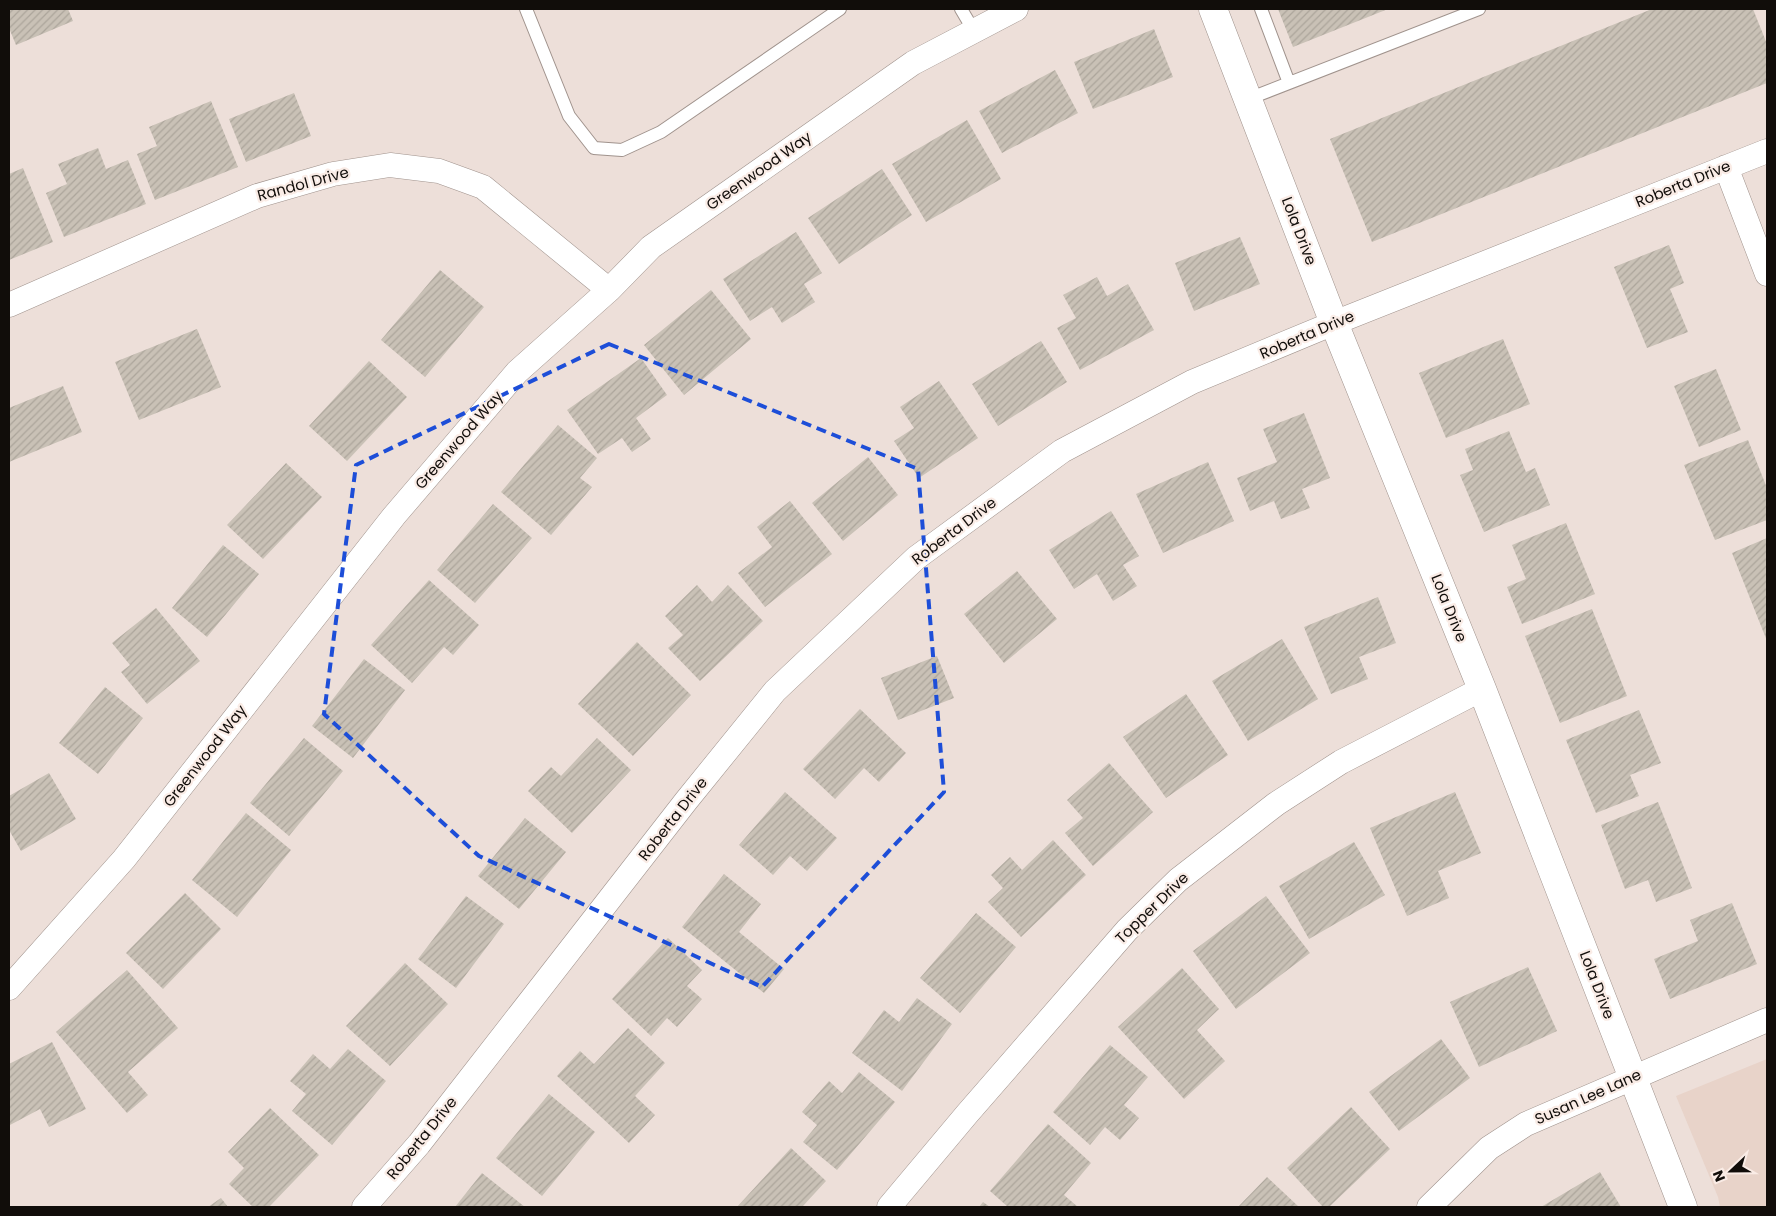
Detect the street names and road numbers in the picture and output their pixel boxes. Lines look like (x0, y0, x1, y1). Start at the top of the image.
street label: Greenwood Way (702, 126, 816, 215)
street label: Roberta Drive (1632, 155, 1734, 212)
street label: Randol Drive (255, 161, 351, 206)
street label: Lola Drive (1277, 194, 1322, 268)
street label: Roberta Drive (1256, 305, 1357, 364)
street label: Greenwood Way (410, 385, 508, 493)
street label: Roberta Drive (907, 492, 1000, 569)
street label: Lola Drive (1426, 571, 1473, 645)
street label: Greenwood Way (158, 700, 251, 811)
street label: Roberta Drive (633, 772, 712, 865)
street label: Topper Drive (1110, 867, 1193, 948)
street label: Lola Drive (1575, 948, 1620, 1022)
street label: Susan Lee Lane (1531, 1064, 1644, 1129)
street label: Roberta Drive (382, 1092, 462, 1184)

